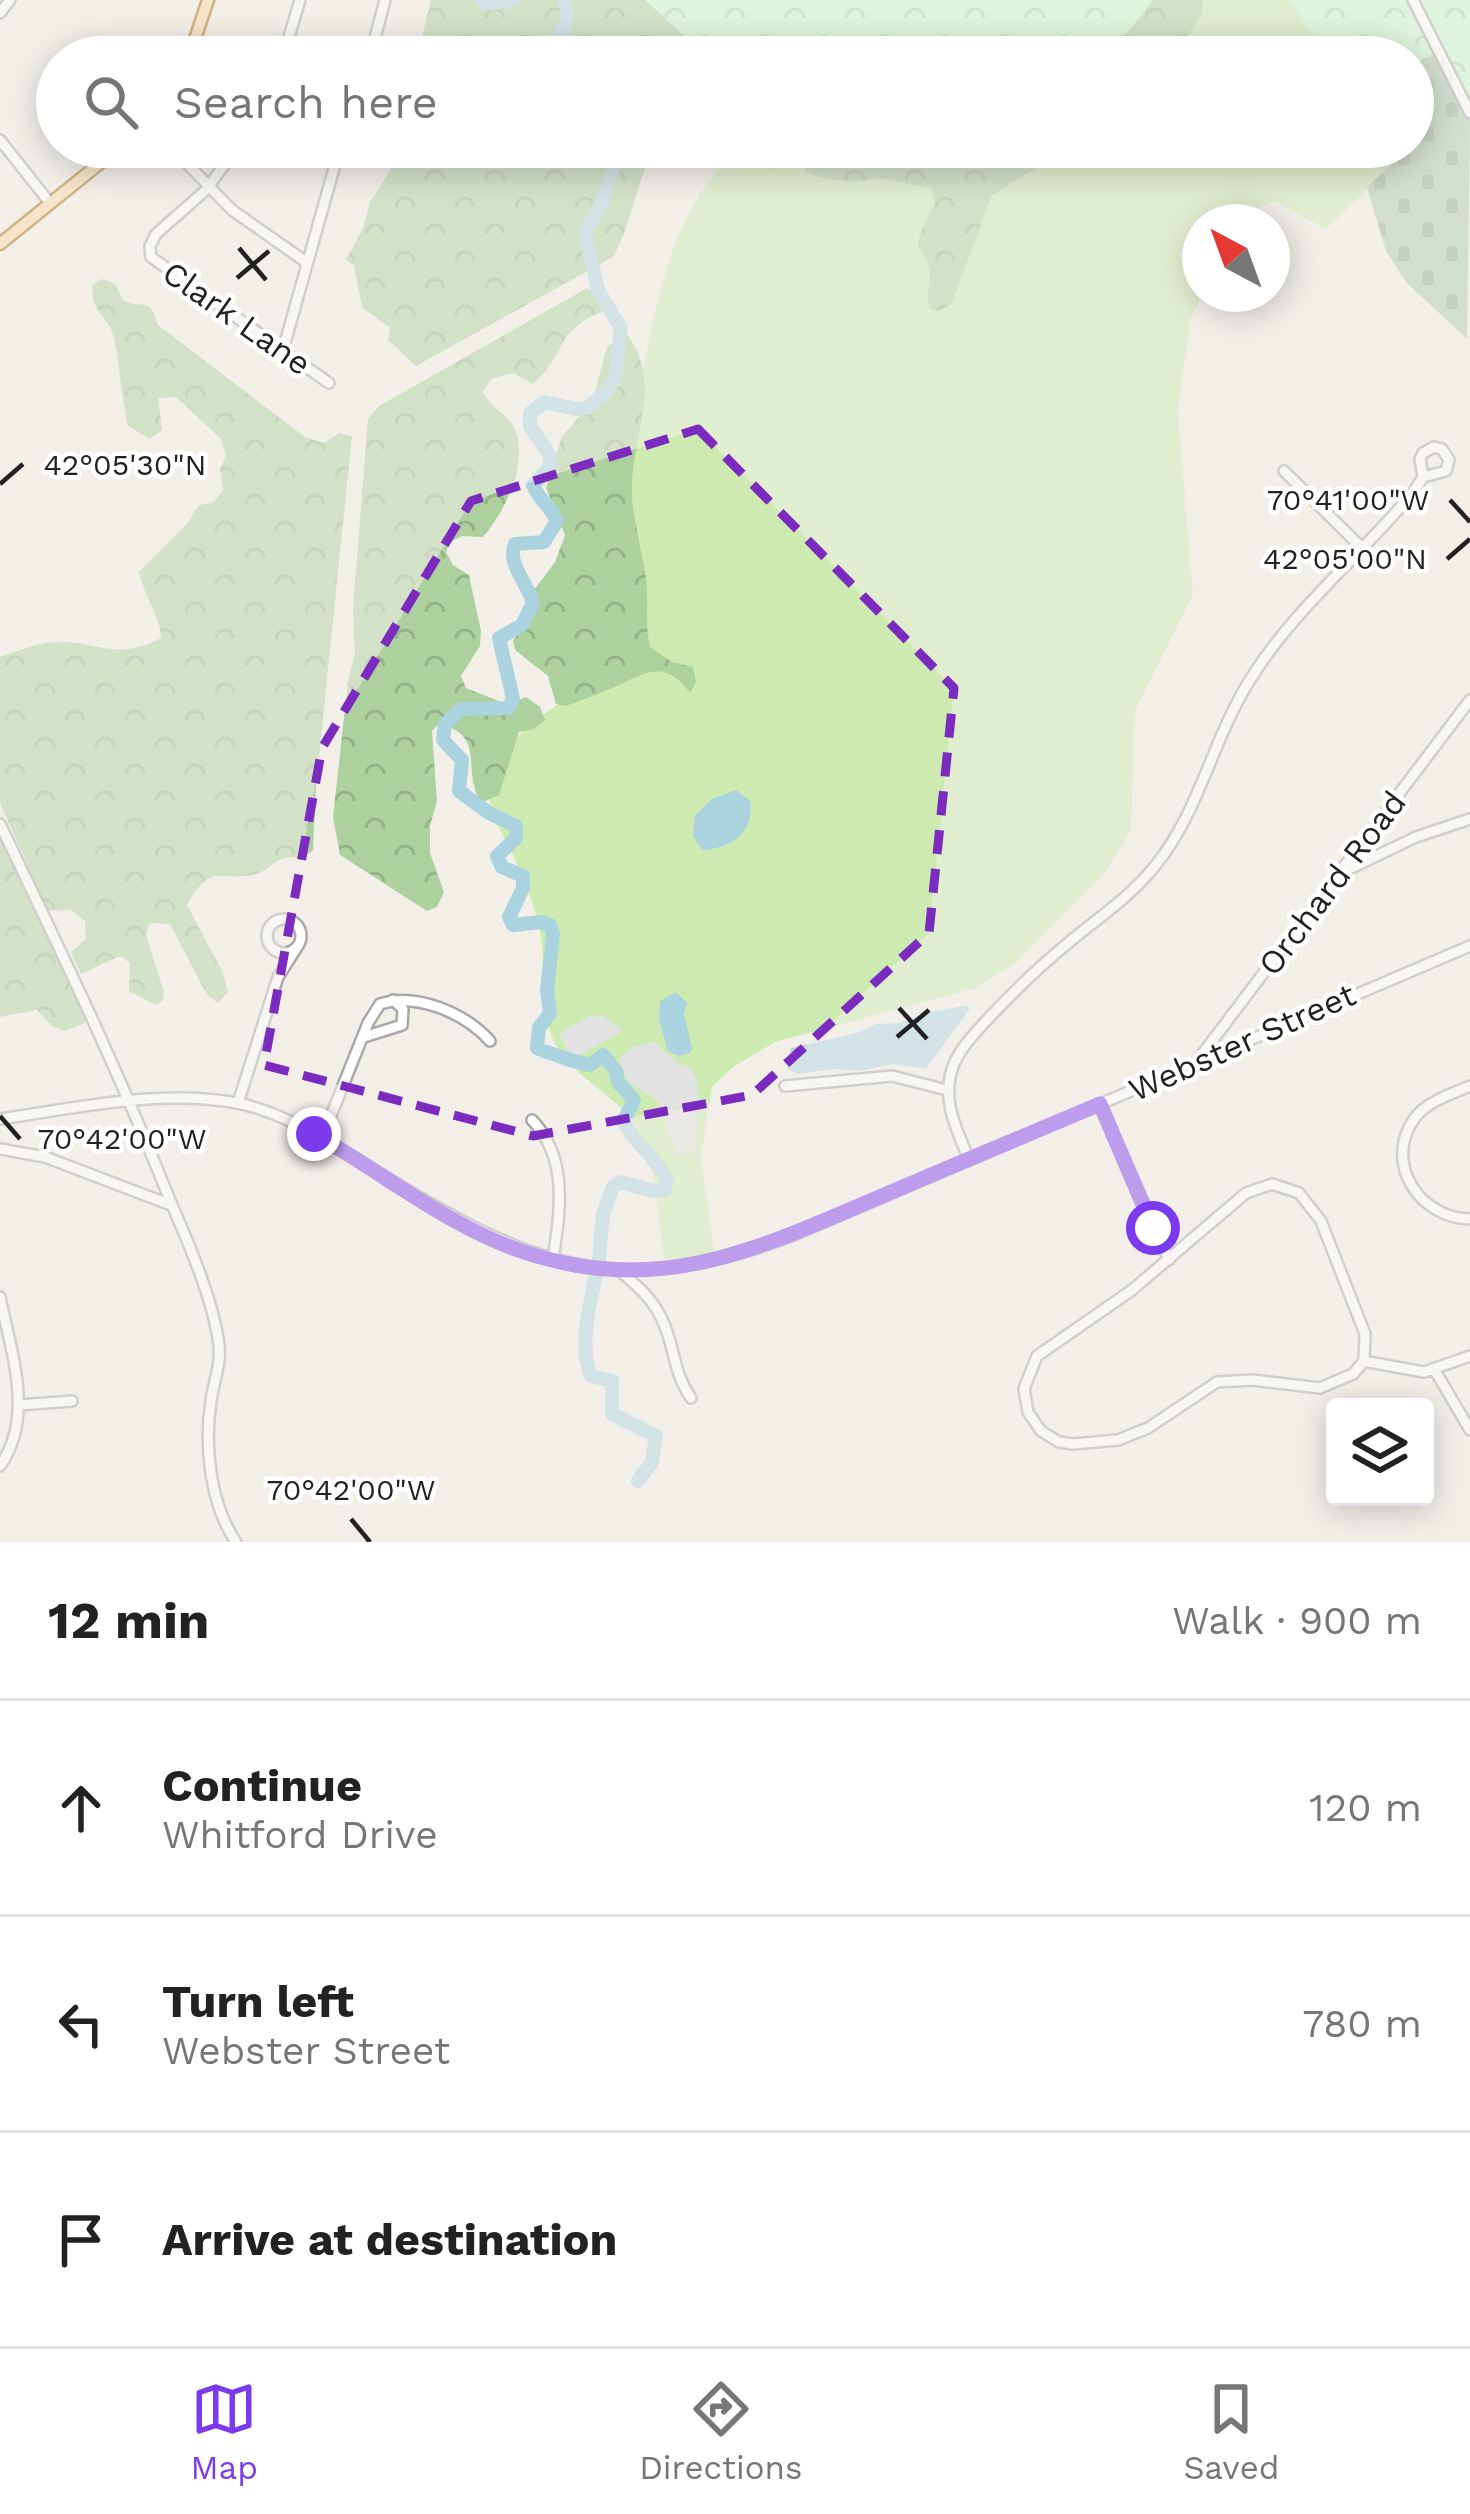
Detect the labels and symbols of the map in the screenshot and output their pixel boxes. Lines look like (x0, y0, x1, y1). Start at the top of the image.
north arrow (1182, 204, 1290, 312)
street label: Clark Lane (155, 253, 319, 383)
text: 42°05'30"N (43, 447, 207, 482)
text: 70°41'00"W (1267, 482, 1429, 517)
text: 42°05'00"N (1263, 541, 1427, 576)
street label: Orchard Road (1250, 783, 1414, 983)
street label: Webster Street (1123, 975, 1361, 1109)
route end (287, 1107, 341, 1161)
text: 70°42'00"W (37, 1121, 207, 1156)
route start (1126, 1201, 1180, 1255)
text: 70°42'00"W (266, 1472, 436, 1507)

